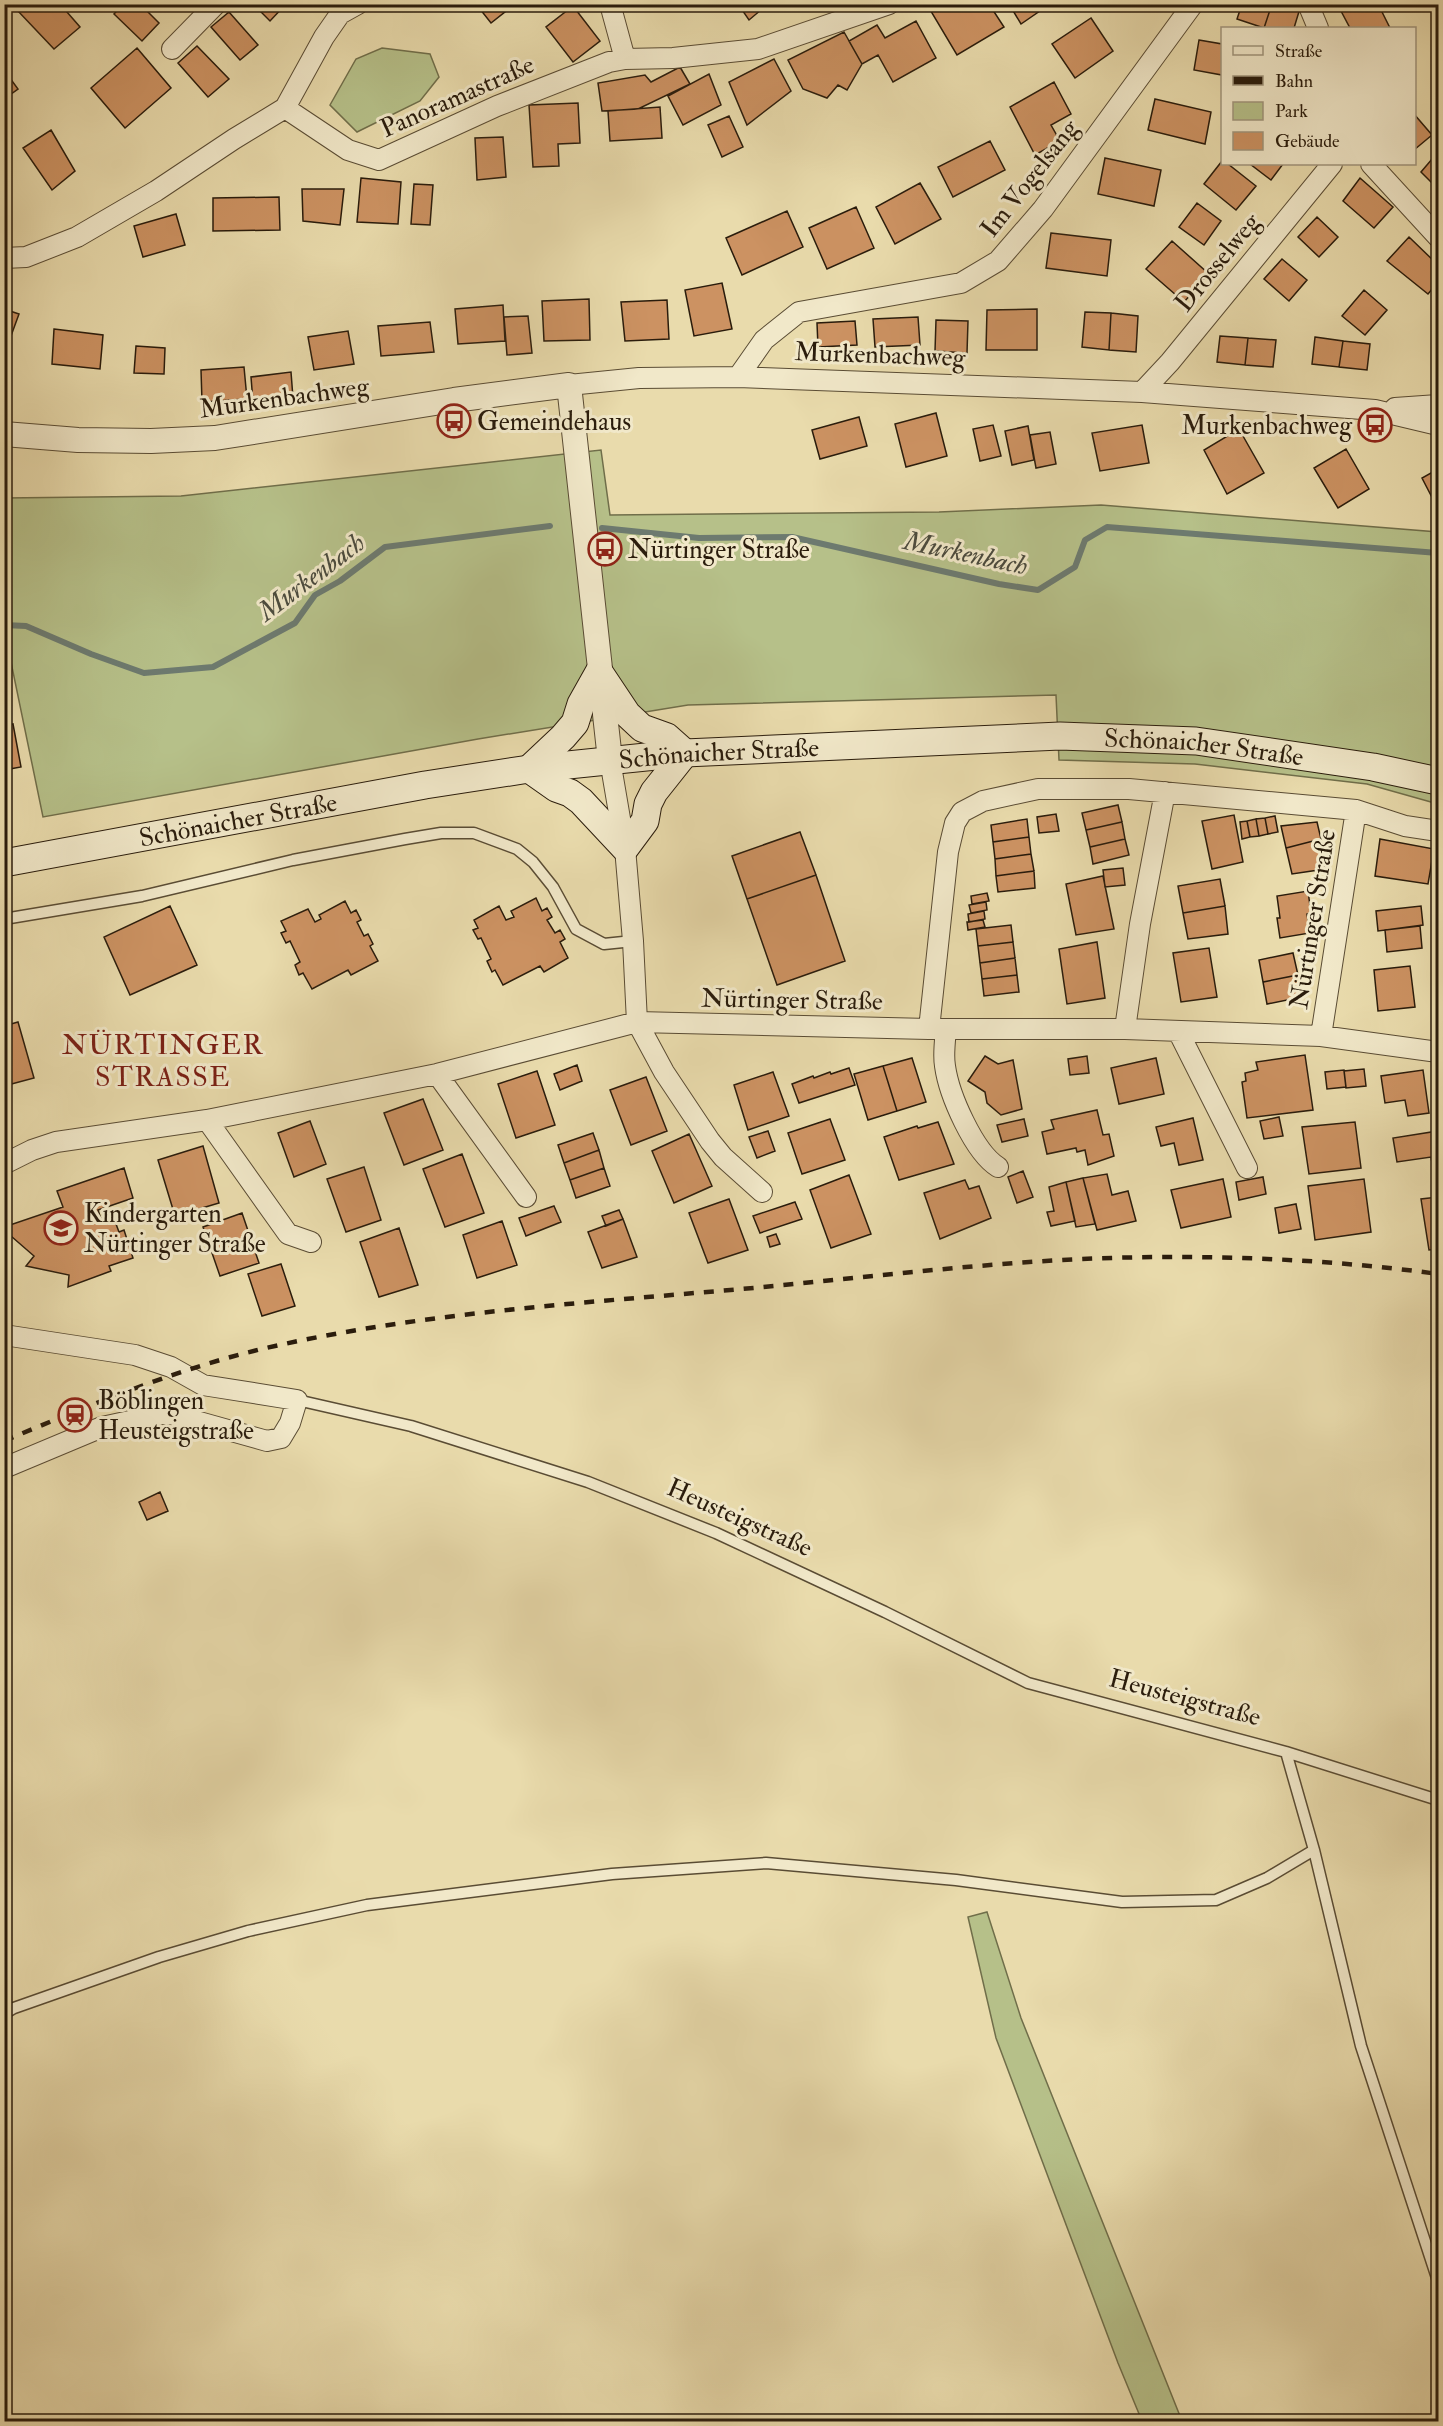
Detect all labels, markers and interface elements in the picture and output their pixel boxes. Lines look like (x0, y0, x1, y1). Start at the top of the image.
legend (1221, 27, 1416, 165)
text: Straße (1275, 40, 1323, 63)
street label: Panoramastraße (376, 49, 539, 145)
text: Bahn (1275, 70, 1313, 93)
text: Park (1275, 100, 1308, 123)
street label: Im Vogelsang (974, 112, 1087, 244)
text: Gebäude (1275, 130, 1340, 153)
street label: Drosselweg (1168, 206, 1268, 319)
street label: Murkenbachweg (794, 336, 967, 374)
street label: Murkenbachweg (197, 370, 372, 426)
bus stop icon: Gemeindehaus (436, 403, 472, 439)
place label: Gemeindehaus (477, 406, 631, 438)
bus stop icon: Murkenbachweg (1357, 407, 1393, 443)
place label: Murkenbachweg (1181, 410, 1353, 442)
water label: Murkenbach (899, 524, 1031, 583)
water label: Murkenbach (250, 526, 371, 630)
bus stop icon: Nürtinger Straße (587, 531, 623, 567)
place label: Nürtinger Straße (628, 534, 810, 566)
street label: Schönaicher Straße (1104, 723, 1306, 774)
street label: Schönaicher Straße (617, 732, 820, 777)
street label: Schönaicher Straße (137, 787, 340, 855)
street label: Nürtinger Straße (1283, 827, 1343, 1011)
street label: Nürtinger Straße (701, 982, 883, 1018)
district label: NÜRTINGER STRASSE (62, 1028, 264, 1095)
place label: Kindergarten Nürtinger Straße (84, 1198, 266, 1260)
school or university icon: Kindergarten Nürtinger Straße (43, 1210, 79, 1246)
place label: Böblingen Heusteigstraße (98, 1385, 254, 1447)
station icon: Böblingen Heusteigstraße (57, 1397, 93, 1433)
street label: Heusteigstraße (662, 1472, 817, 1564)
street label: Heusteigstraße (1105, 1662, 1264, 1734)

